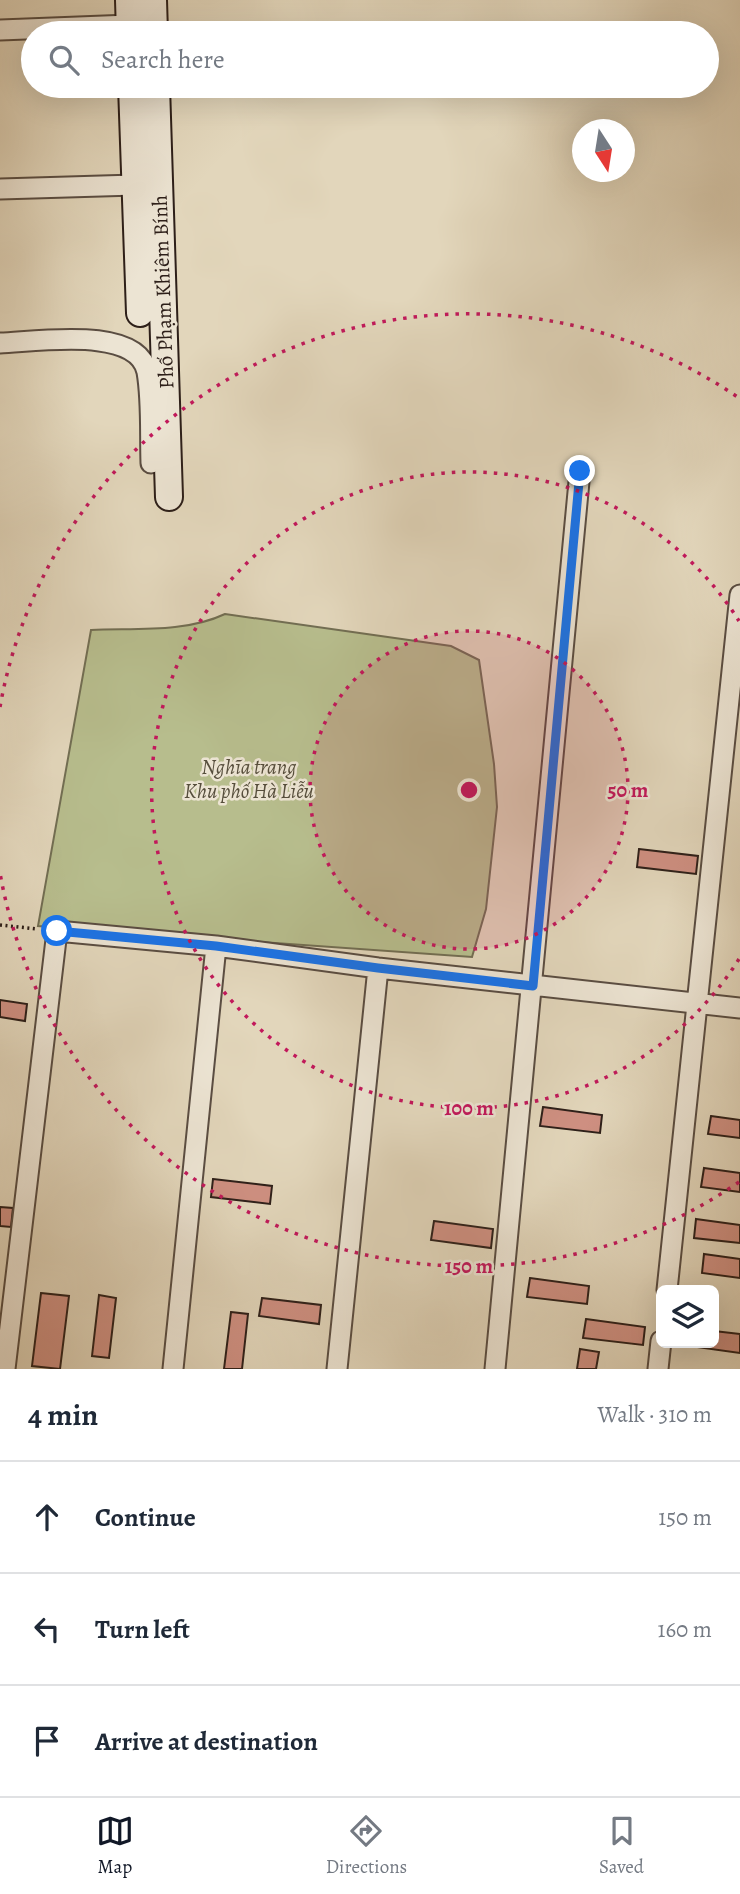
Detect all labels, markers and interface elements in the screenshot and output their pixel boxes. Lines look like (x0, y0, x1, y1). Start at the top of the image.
search box (21, 21, 719, 98)
icon: search (45, 41, 83, 79)
text: Search here (101, 42, 225, 77)
north arrow (572, 119, 635, 182)
street label: Phố Phạm Khiêm Bính (146, 195, 180, 389)
route end (564, 455, 595, 486)
park label: Nghĩa trang Khu phố Hà Liễu (184, 753, 314, 805)
text: 50 m (608, 776, 649, 804)
centre of rings (457, 778, 481, 802)
route start (41, 915, 72, 946)
text: 100 m (444, 1094, 494, 1122)
text: 150 m (445, 1252, 494, 1280)
map controls (656, 1285, 719, 1348)
button: layers (656, 1285, 719, 1348)
text: 4 min (28, 1395, 98, 1435)
text: Walk · 310 m (598, 1399, 712, 1430)
icon: ahead (28, 1498, 66, 1536)
text: Continue (95, 1500, 196, 1535)
text: 150 m (658, 1502, 712, 1533)
icon: left (28, 1610, 66, 1648)
text: Turn left (95, 1612, 190, 1647)
text: 160 m (658, 1614, 712, 1645)
icon: arrive (28, 1722, 66, 1760)
text: Arrive at destination (95, 1724, 318, 1759)
tab: Map (96, 1812, 134, 1880)
tab: Directions (326, 1812, 407, 1880)
tab: Saved (599, 1812, 644, 1880)

